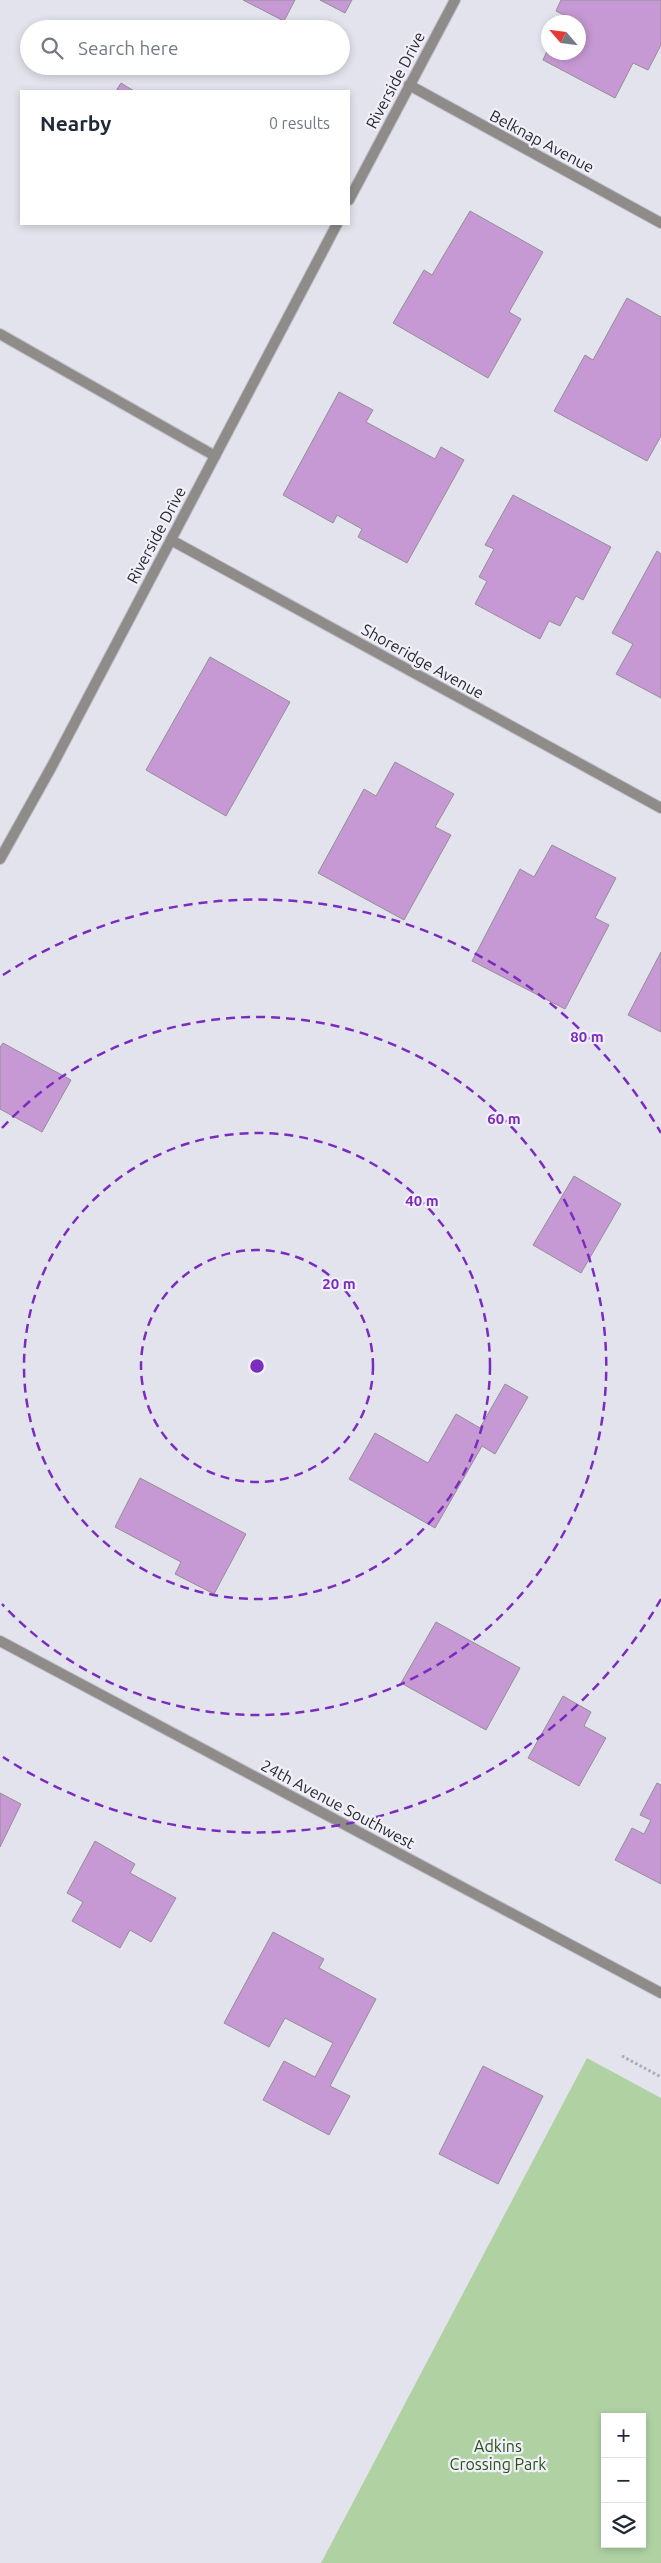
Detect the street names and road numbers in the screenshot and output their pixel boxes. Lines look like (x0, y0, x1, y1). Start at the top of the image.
street label: Riverside Drive (362, 29, 428, 131)
street label: Belknap Avenue (487, 106, 597, 176)
street label: Riverside Drive (123, 484, 189, 586)
street label: Shoreridge Avenue (359, 620, 487, 702)
street label: 24th Avenue Southwest (258, 1756, 419, 1853)

